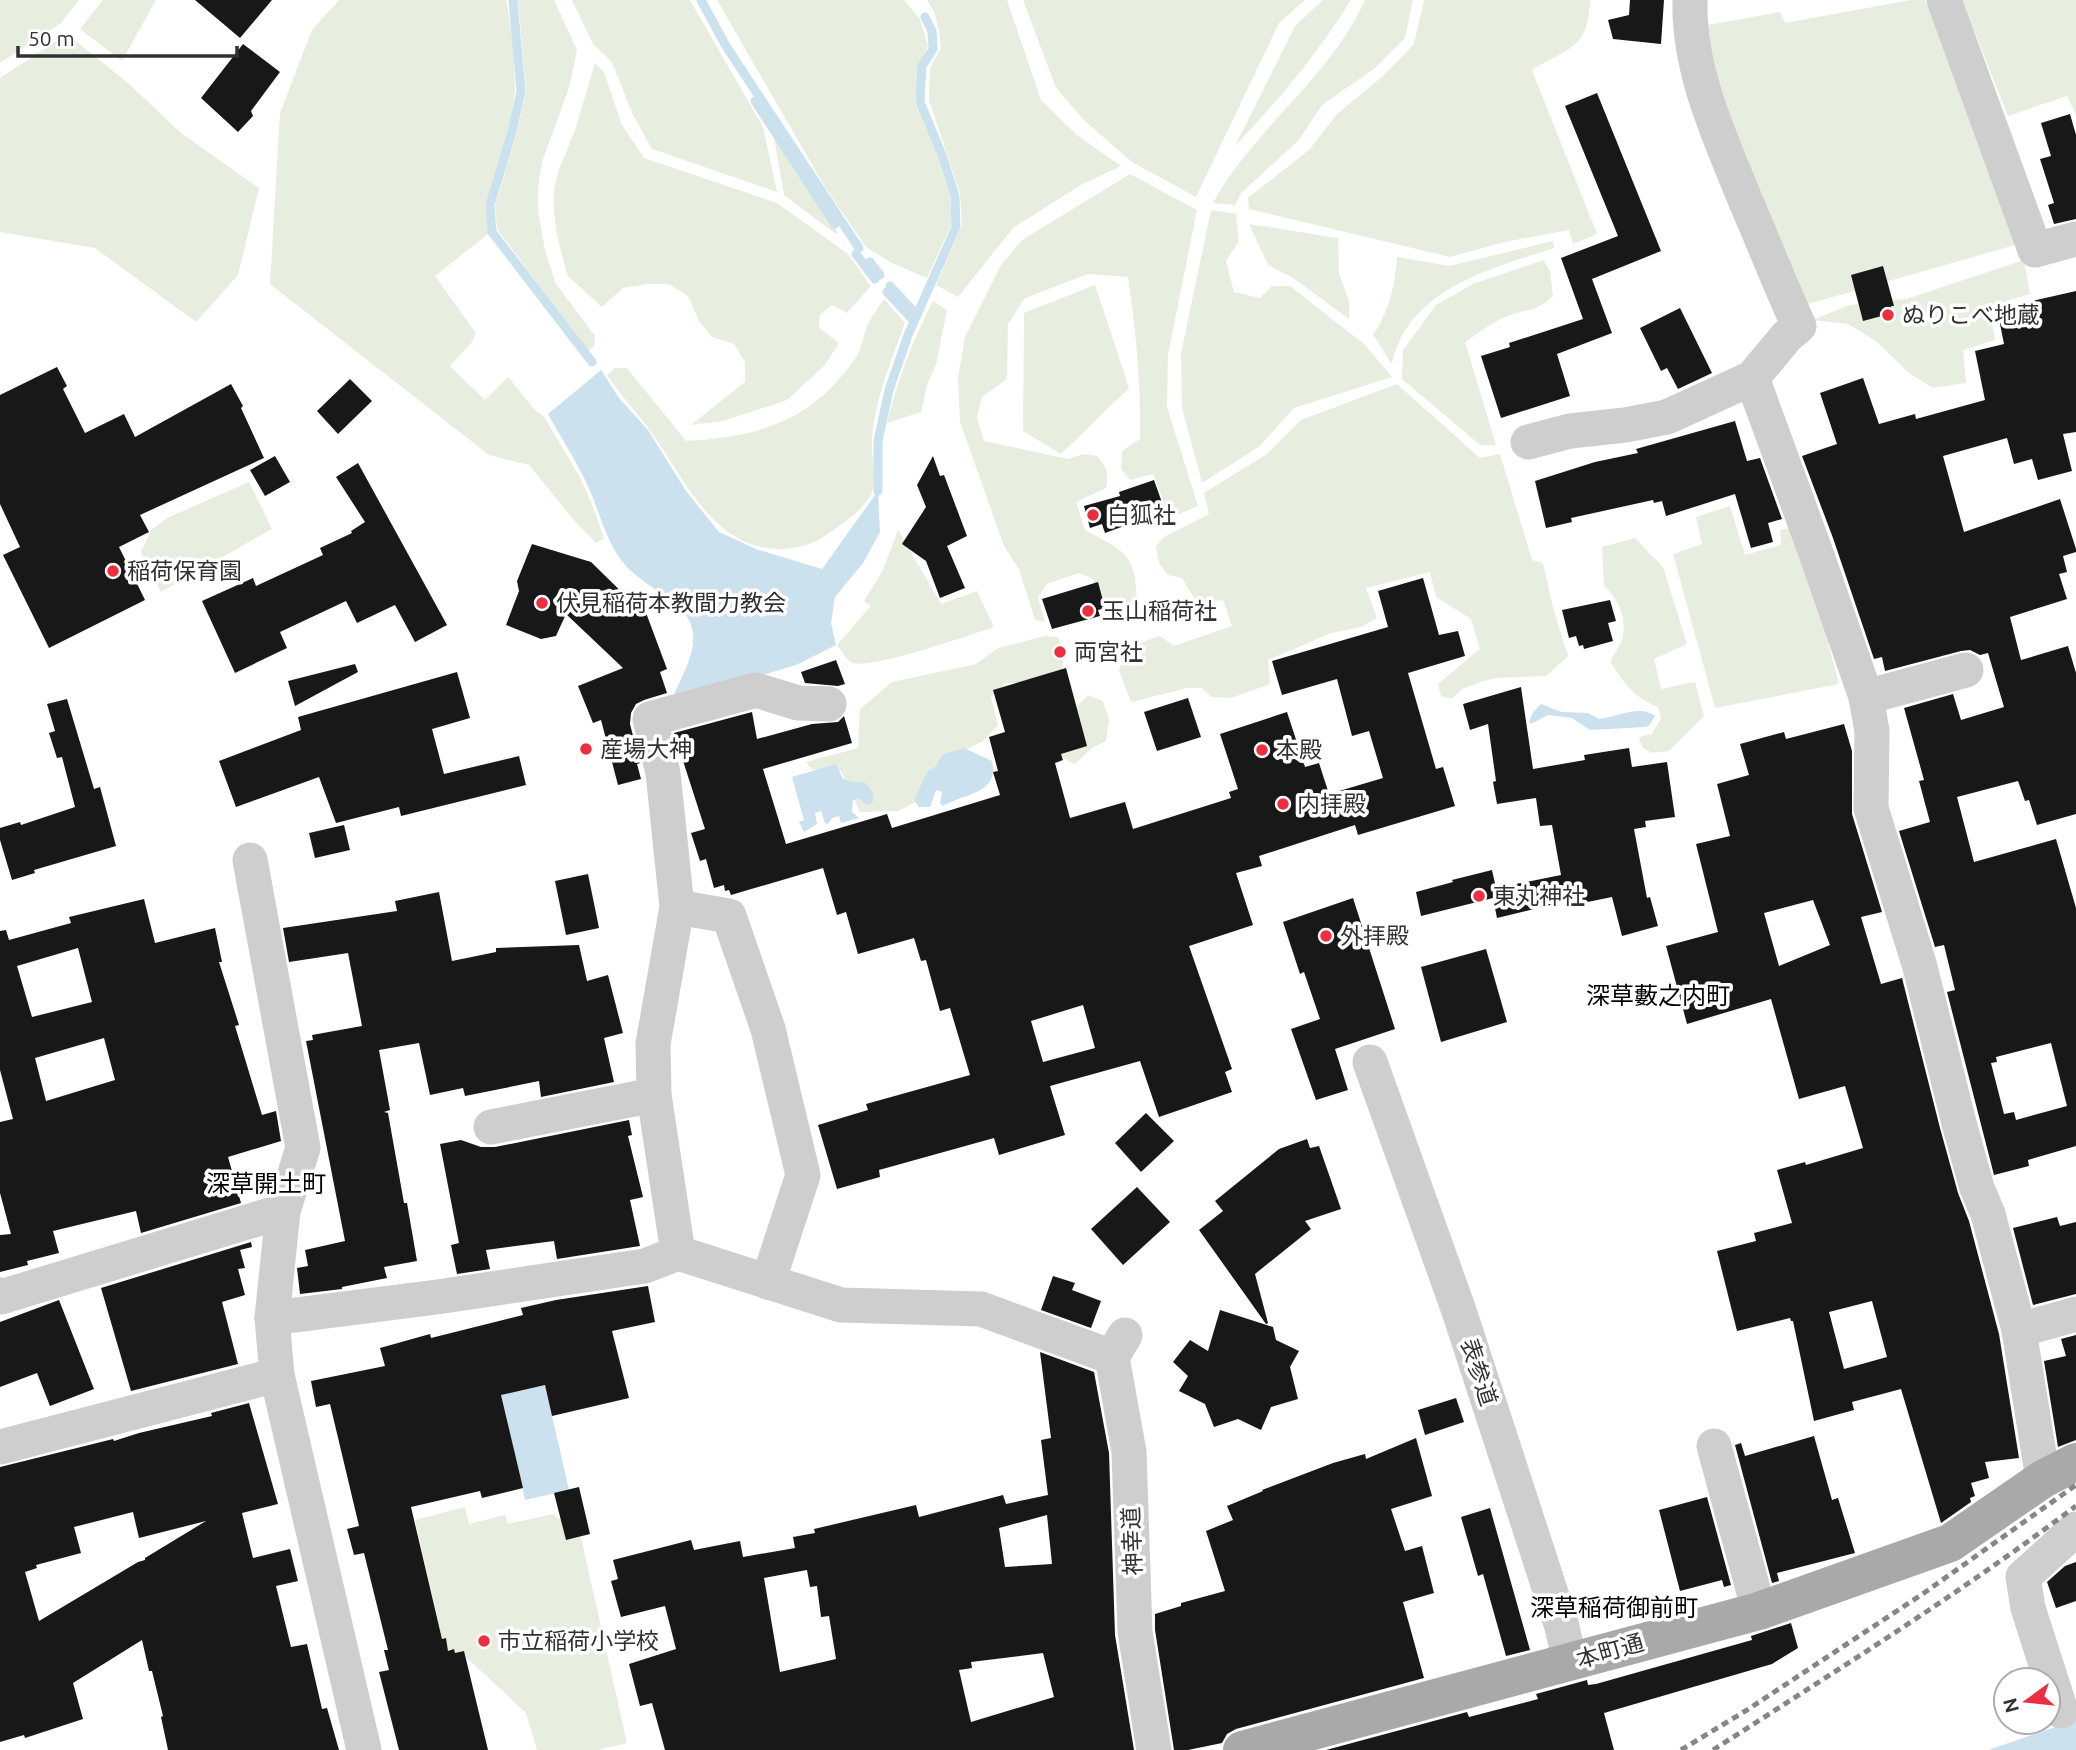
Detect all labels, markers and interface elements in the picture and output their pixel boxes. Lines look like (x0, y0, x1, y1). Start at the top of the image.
scale bar (18, 14, 236, 58)
text: 50 m (28, 26, 75, 50)
place label: ぬりこべ地蔵 (1902, 302, 2040, 327)
marker: ぬりこべ地蔵 (1880, 307, 1896, 323)
place label: 白狐社 (1107, 502, 1176, 527)
marker: 白狐社 (1085, 507, 1101, 523)
place label: 稲荷保育園 (127, 558, 242, 583)
marker: 稲荷保育園 (105, 563, 121, 579)
place label: 伏見稲荷本教間力教会 (556, 590, 786, 615)
marker: 伏見稲荷本教間力教会 (534, 595, 550, 611)
place label: 玉山稲荷社 (1102, 598, 1217, 623)
marker: 玉山稲荷社 (1080, 603, 1096, 619)
place label: 両宮社 (1074, 639, 1143, 664)
marker: 両宮社 (1052, 644, 1068, 660)
place label: 産場大神 (600, 736, 692, 761)
place label: 本殿 (1276, 737, 1322, 762)
marker: 産場大神 (578, 741, 594, 757)
marker: 本殿 (1254, 742, 1270, 758)
place label: 内拝殿 (1297, 791, 1366, 816)
marker: 内拝殿 (1275, 796, 1291, 812)
place label: 東丸神社 (1493, 883, 1585, 908)
marker: 東丸神社 (1471, 888, 1487, 904)
place label: 外拝殿 (1340, 923, 1409, 948)
marker: 外拝殿 (1318, 928, 1334, 944)
district label: 深草藪之内町 (1586, 982, 1730, 1009)
district label: 深草開土町 (206, 1170, 326, 1197)
street label: 表参道 (1457, 1335, 1502, 1409)
street label: 神幸道 (1118, 1506, 1145, 1576)
district label: 深草稲荷御前町 (1530, 1594, 1698, 1621)
place label: 市立稲荷小学校 (498, 1628, 659, 1653)
street label: 本町通 (1573, 1629, 1646, 1672)
marker: 市立稲荷小学校 (476, 1633, 492, 1649)
north arrow (1992, 1666, 2062, 1736)
text: N (1998, 1696, 2023, 1715)

